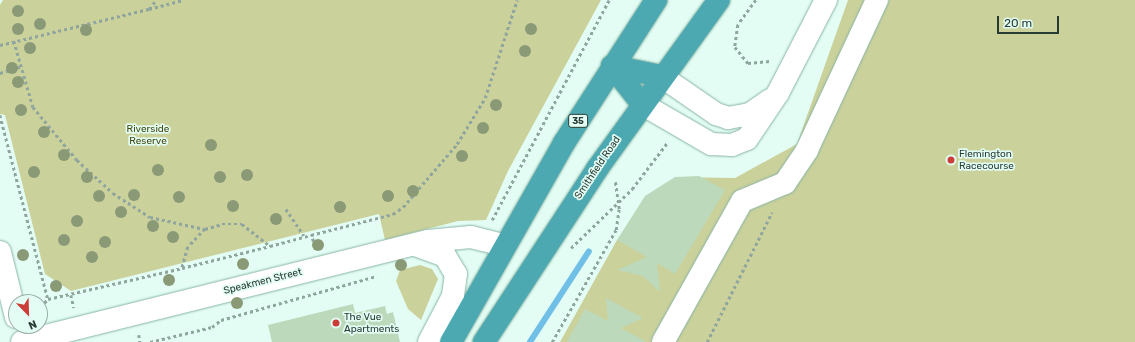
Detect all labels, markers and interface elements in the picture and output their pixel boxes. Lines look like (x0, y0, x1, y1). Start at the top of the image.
scale bar (999, 8, 1061, 34)
text: 20 m (1004, 16, 1032, 30)
road number: 35 (568, 114, 588, 128)
park label: Riverside Reserve (127, 123, 169, 146)
street label: Smithfield Road (573, 134, 623, 202)
place label: Flemington Racecourse (959, 148, 1014, 172)
marker: Flemington Racecourse (946, 155, 956, 165)
street label: Speakmen Street (223, 266, 303, 298)
north arrow (8, 294, 48, 334)
place label: The Vue Apartments (344, 311, 399, 334)
text: N (26, 317, 39, 332)
marker: The Vue Apartments (331, 318, 341, 328)

